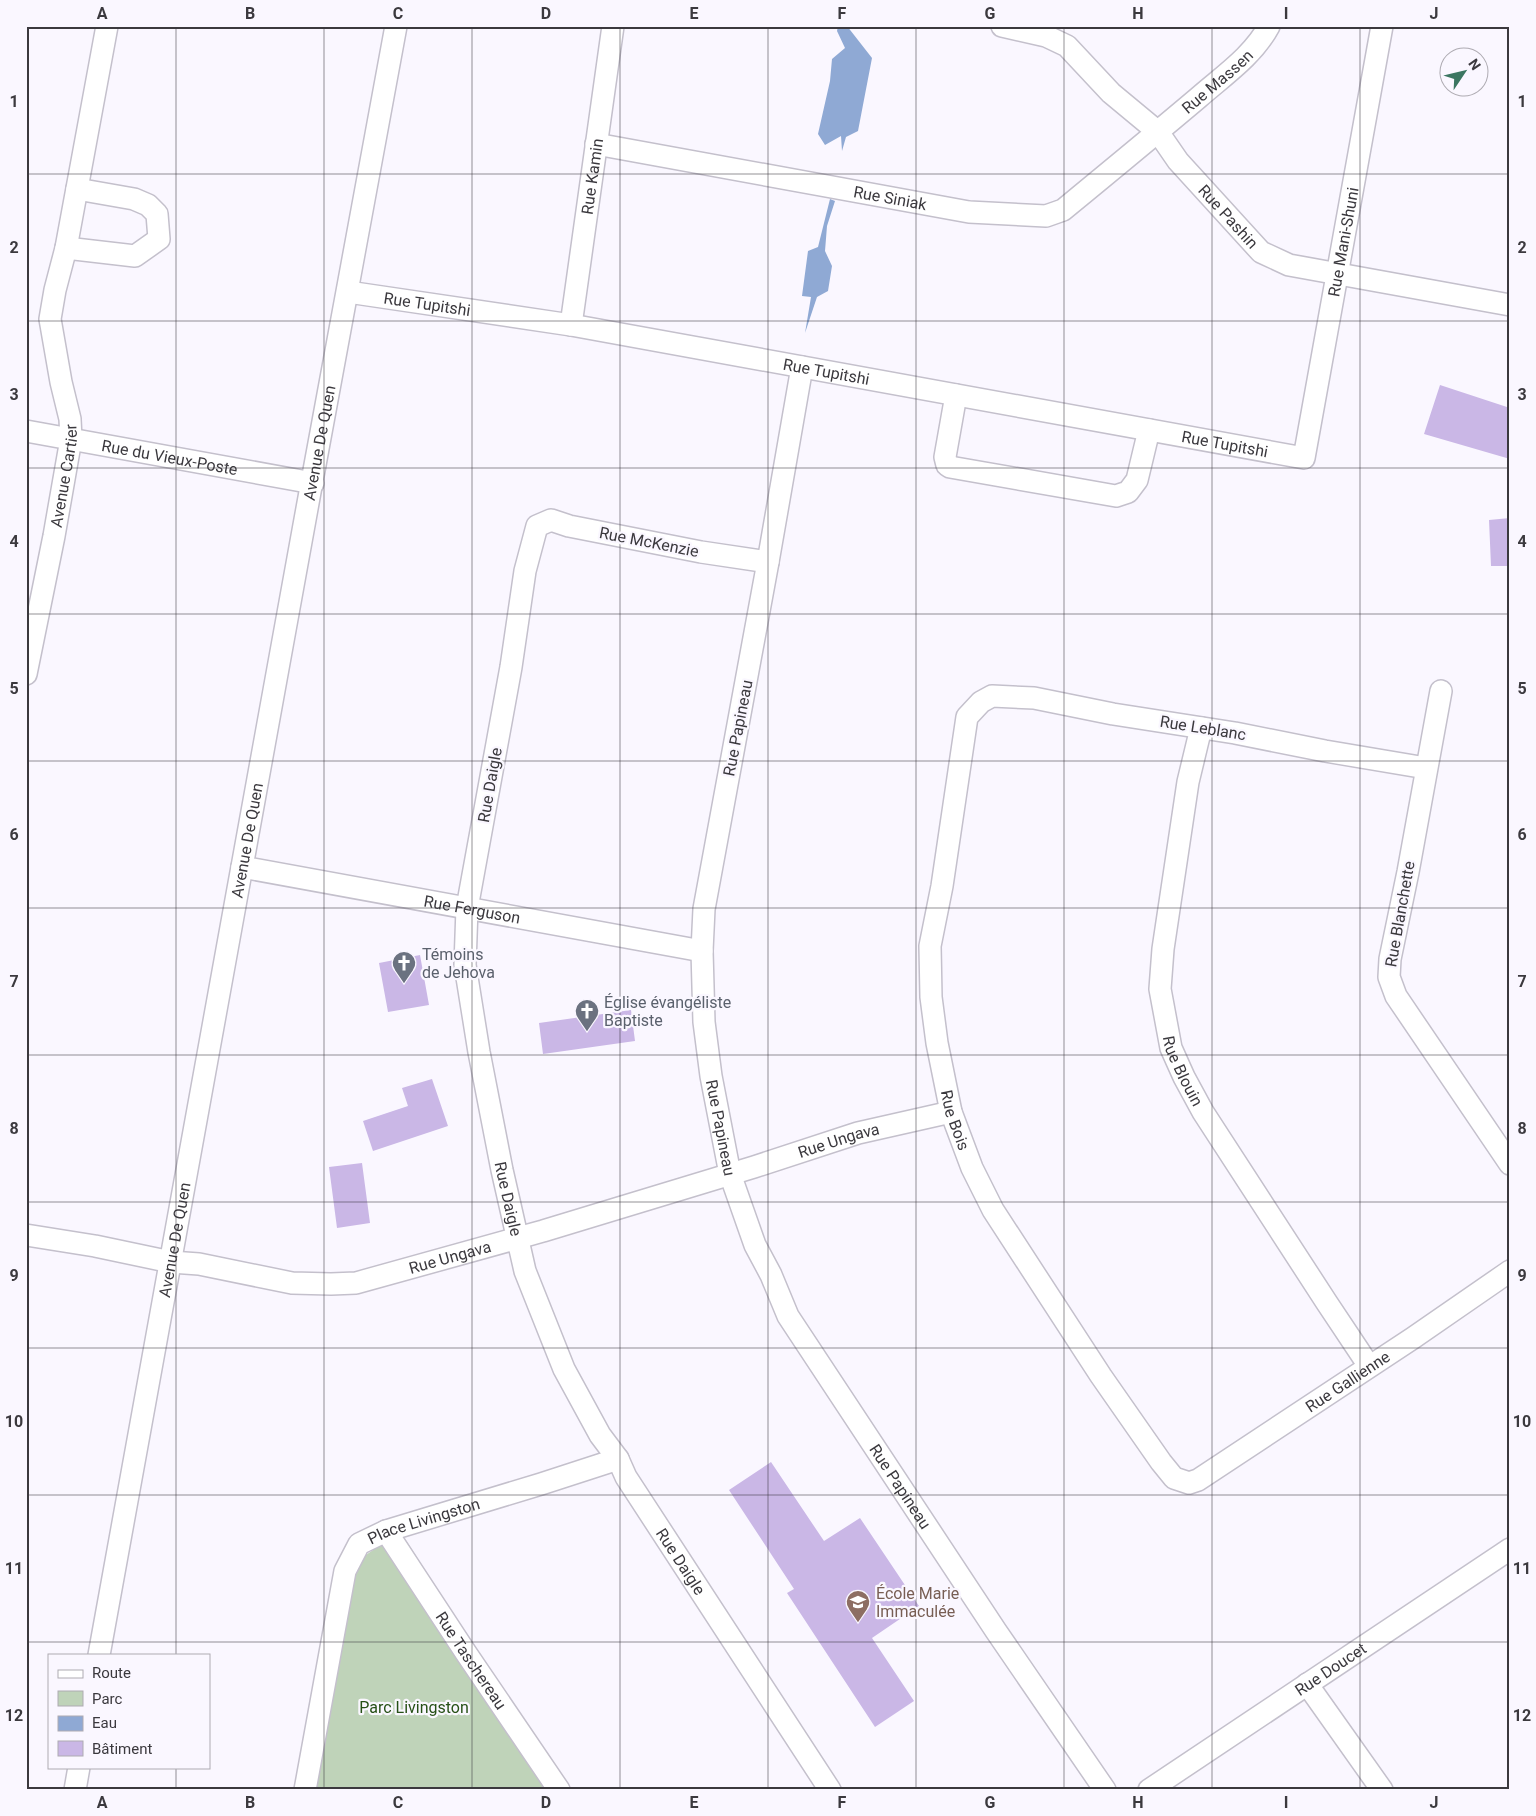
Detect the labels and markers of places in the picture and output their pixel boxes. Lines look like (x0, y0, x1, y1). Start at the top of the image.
place label: Témoins de Jehova (422, 945, 495, 982)
church icon: Témoins de Jehova (391, 950, 417, 984)
place label: Église évangéliste Baptiste (604, 993, 731, 1030)
church icon: Église évangéliste Baptiste (574, 998, 600, 1032)
place label: École Marie Immaculée (876, 1584, 959, 1621)
school or university icon: École Marie Immaculée (845, 1589, 871, 1623)

